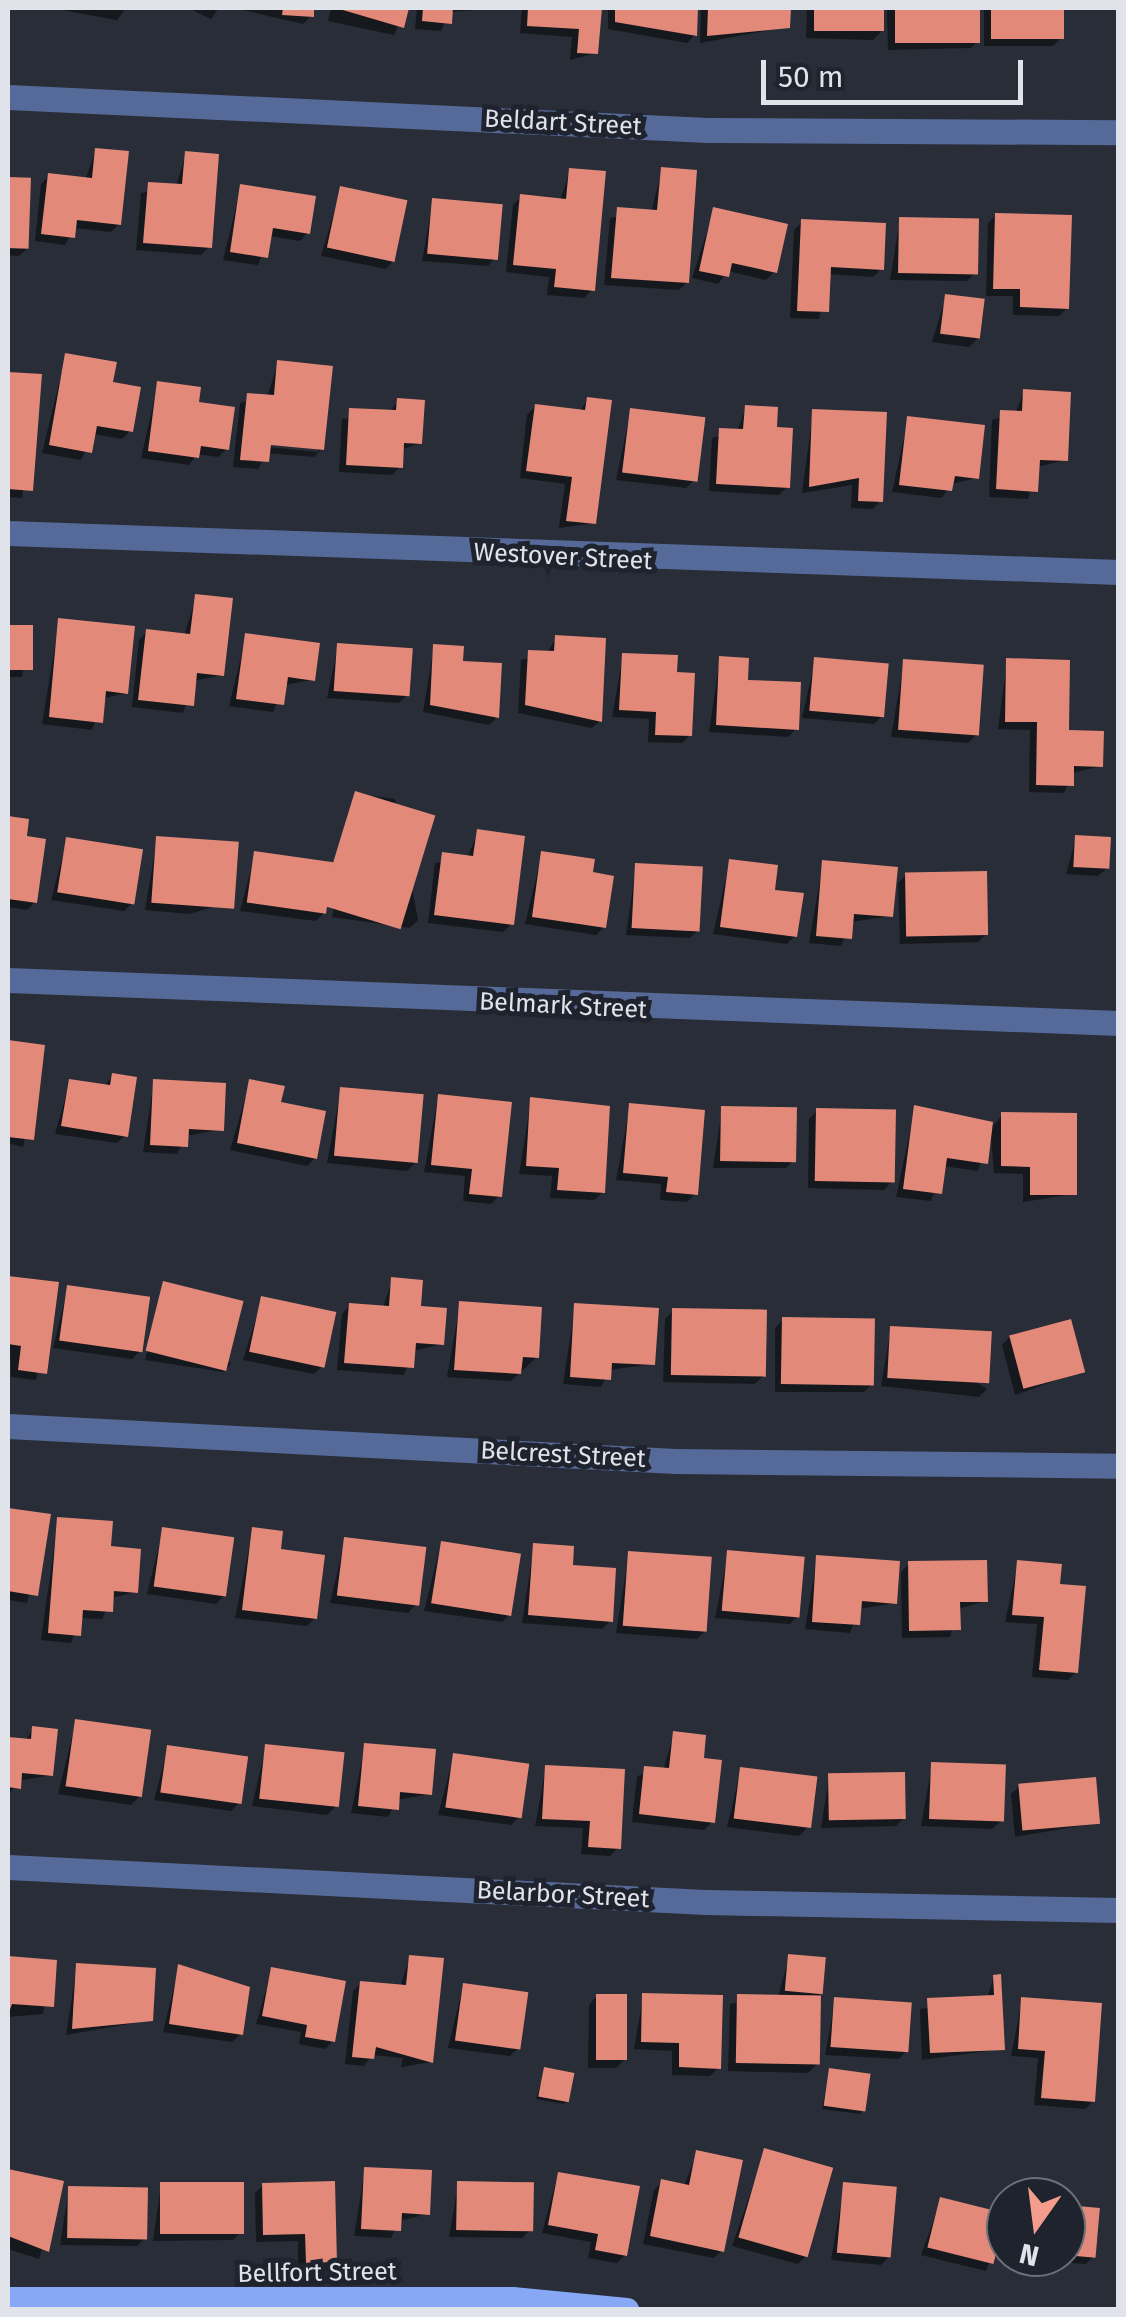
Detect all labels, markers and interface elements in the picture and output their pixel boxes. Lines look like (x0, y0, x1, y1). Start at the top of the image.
scale bar (766, 40, 1028, 102)
text: 50 m (778, 59, 843, 95)
street label: Beldart Street (483, 104, 643, 142)
street label: Westover Street (473, 537, 653, 577)
street label: Belmark Street (478, 987, 648, 1025)
street label: Belcrest Street (480, 1436, 646, 1474)
street label: Belarbor Street (476, 1875, 650, 1915)
north arrow (986, 2177, 1086, 2277)
text: N (1016, 2236, 1042, 2273)
street label: Bellfort Street (237, 2257, 397, 2289)

